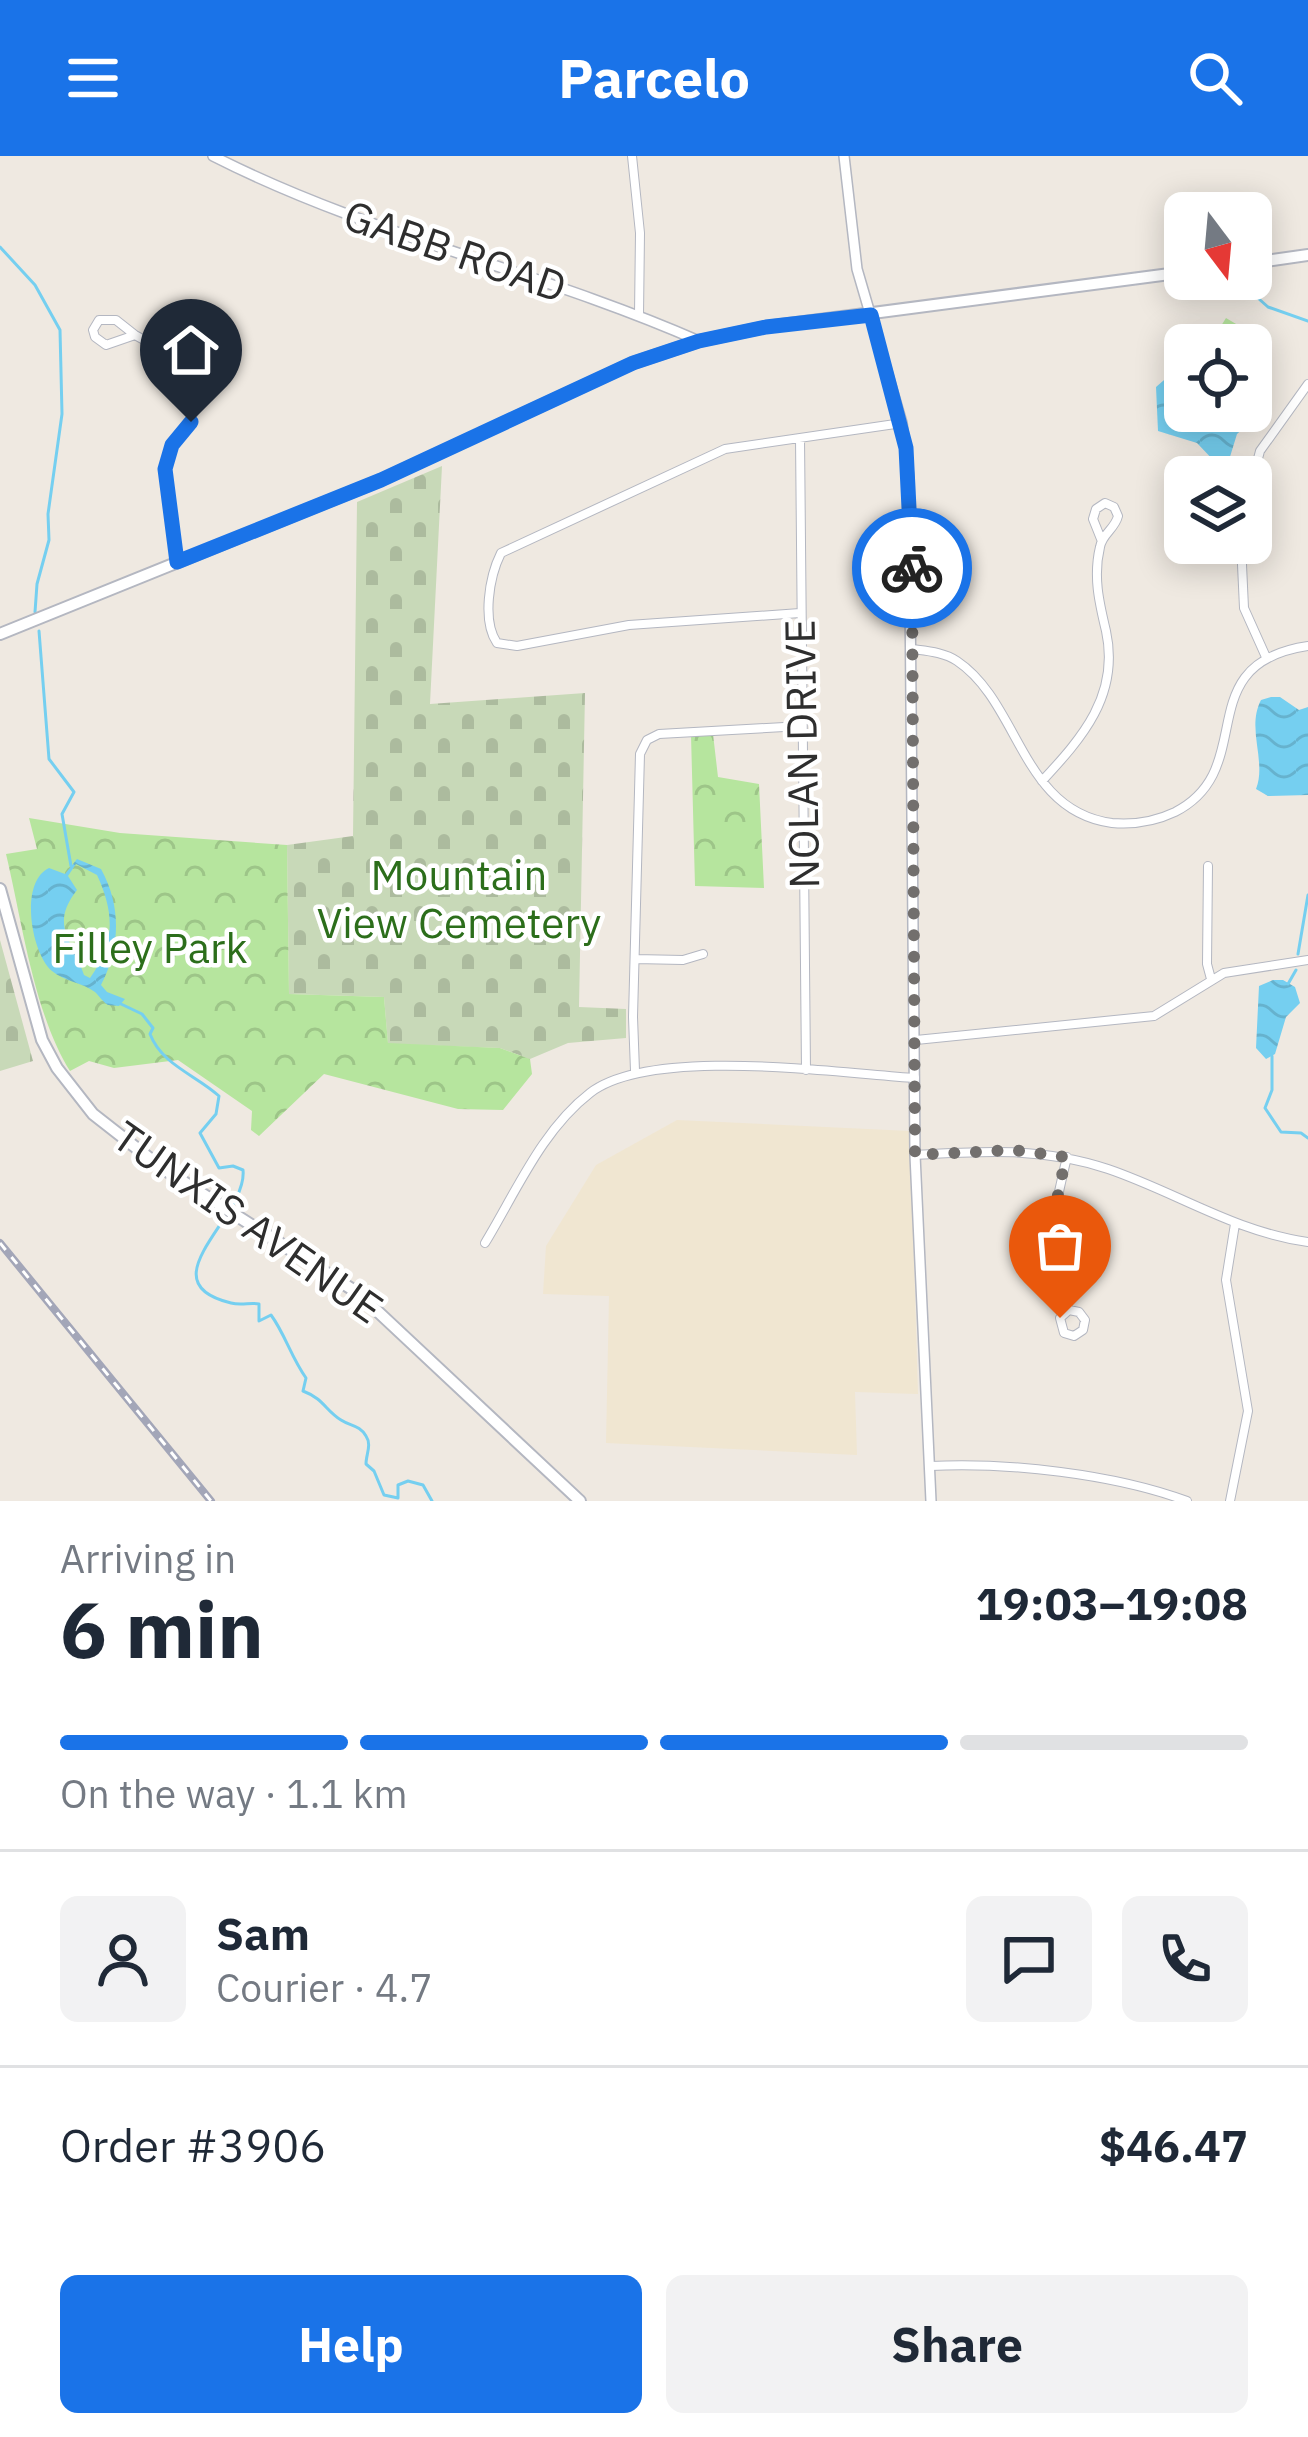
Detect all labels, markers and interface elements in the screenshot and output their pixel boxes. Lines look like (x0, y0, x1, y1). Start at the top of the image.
text: Parcelo (558, 43, 750, 113)
icon: menu (60, 45, 126, 111)
icon: search (1182, 45, 1248, 111)
street label: GABB ROAD (337, 187, 574, 314)
north arrow (1164, 192, 1272, 300)
map controls (1164, 192, 1272, 564)
pin (140, 299, 242, 422)
icon: home (158, 317, 224, 383)
button: locate (1164, 324, 1272, 432)
button: layers (1164, 456, 1272, 564)
courier (852, 508, 972, 628)
icon: bike (879, 535, 945, 601)
street label: NOLAN DRIVE (772, 619, 831, 889)
park label: Mountain View Cemetery (317, 847, 601, 950)
park label: Filley Park (52, 920, 248, 975)
street label: TUNXIS AVENUE (103, 1108, 394, 1335)
pin (1009, 1195, 1111, 1318)
icon: bag (1027, 1213, 1093, 1279)
text: Arriving in (60, 1533, 236, 1584)
text: 19:03–19:08 (976, 1574, 1248, 1632)
text: 6 min (60, 1578, 264, 1679)
text: On the way · 1.1 km (60, 1768, 407, 1819)
button: person (60, 1896, 186, 2022)
button: chat (966, 1896, 1092, 2022)
button: phone (1122, 1896, 1248, 2022)
text: Sam (216, 1904, 310, 1962)
text: Courier · 4.7 (216, 1962, 433, 2013)
text: Order #3906 (60, 2116, 326, 2174)
text: $46.47 (1099, 2116, 1248, 2174)
button: Help (60, 2275, 642, 2413)
button: Share (666, 2275, 1248, 2413)

